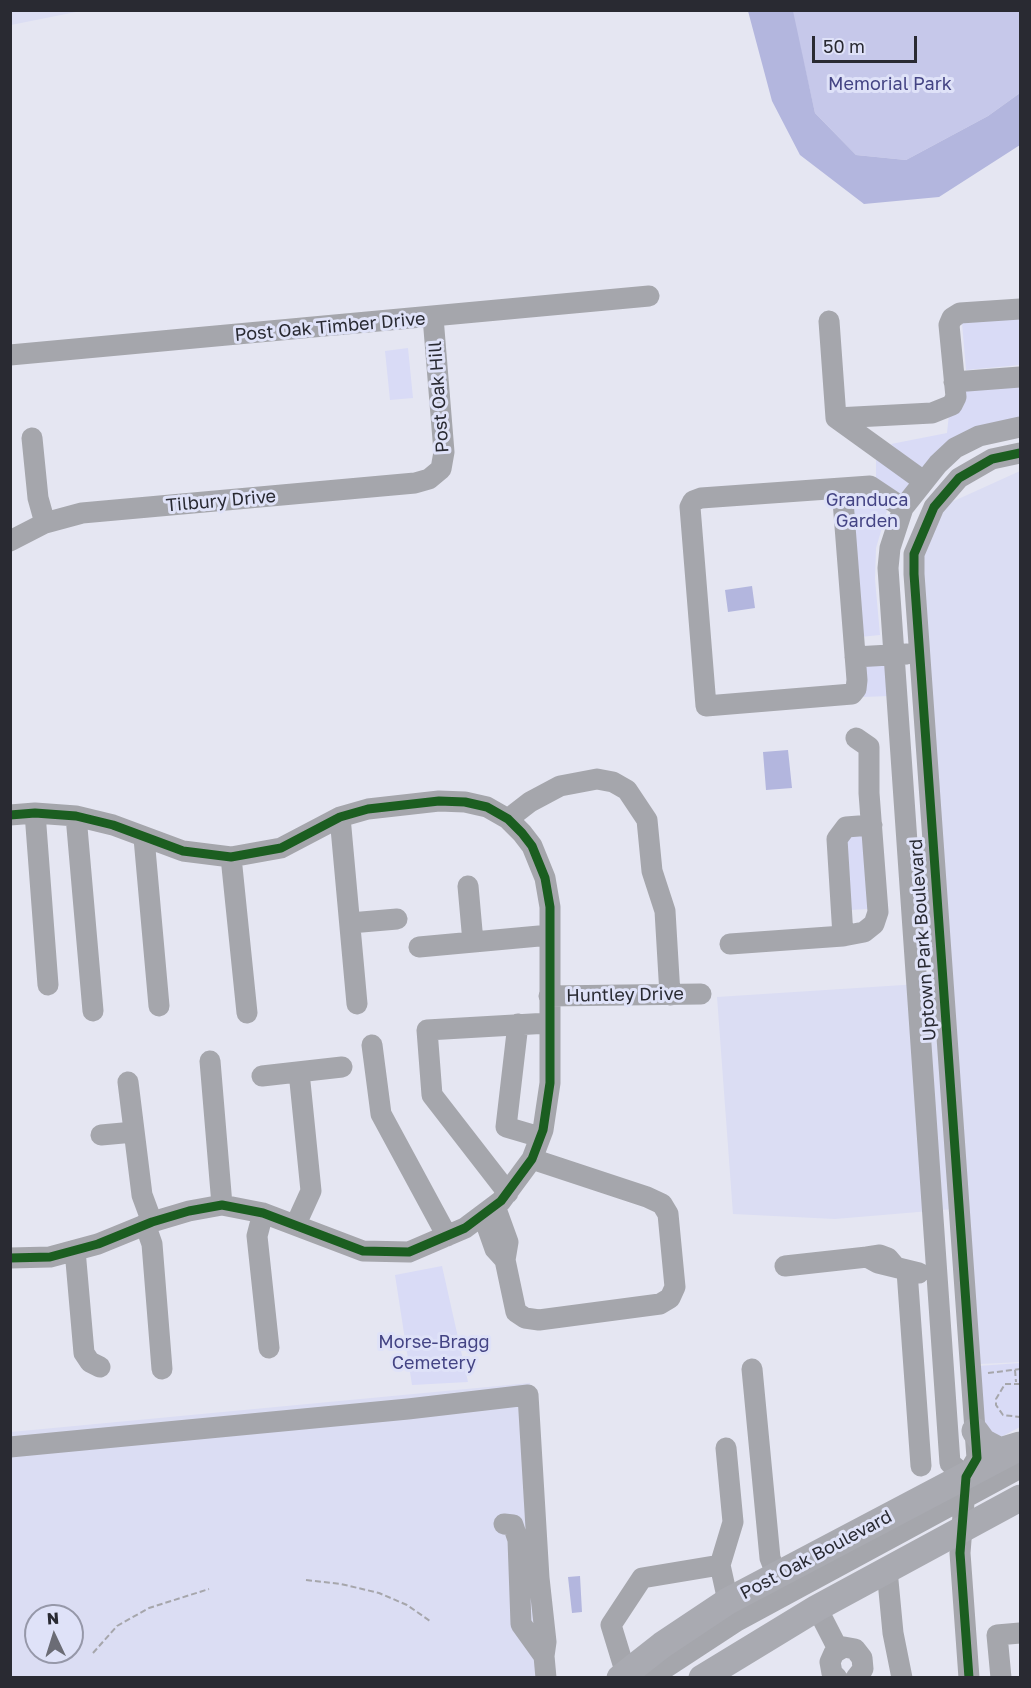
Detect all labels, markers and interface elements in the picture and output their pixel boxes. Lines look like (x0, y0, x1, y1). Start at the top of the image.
scale bar (815, 24, 920, 62)
text: 50 m (823, 35, 865, 57)
park label: Memorial Park (828, 73, 952, 95)
street label: Post Oak Timber Drive (234, 308, 426, 346)
street label: Post Oak Hill (424, 340, 454, 454)
street label: Tilbury Drive (165, 485, 277, 517)
park label: Granduca Garden (826, 489, 908, 532)
street label: Uptown Park Boulevard (905, 838, 941, 1042)
street label: Huntley Drive (566, 983, 684, 1007)
park label: Morse-Bragg Cemetery (378, 1331, 490, 1374)
street label: Post Oak Boulevard (736, 1506, 896, 1604)
north arrow (24, 1604, 84, 1664)
text: N (46, 1608, 60, 1628)

